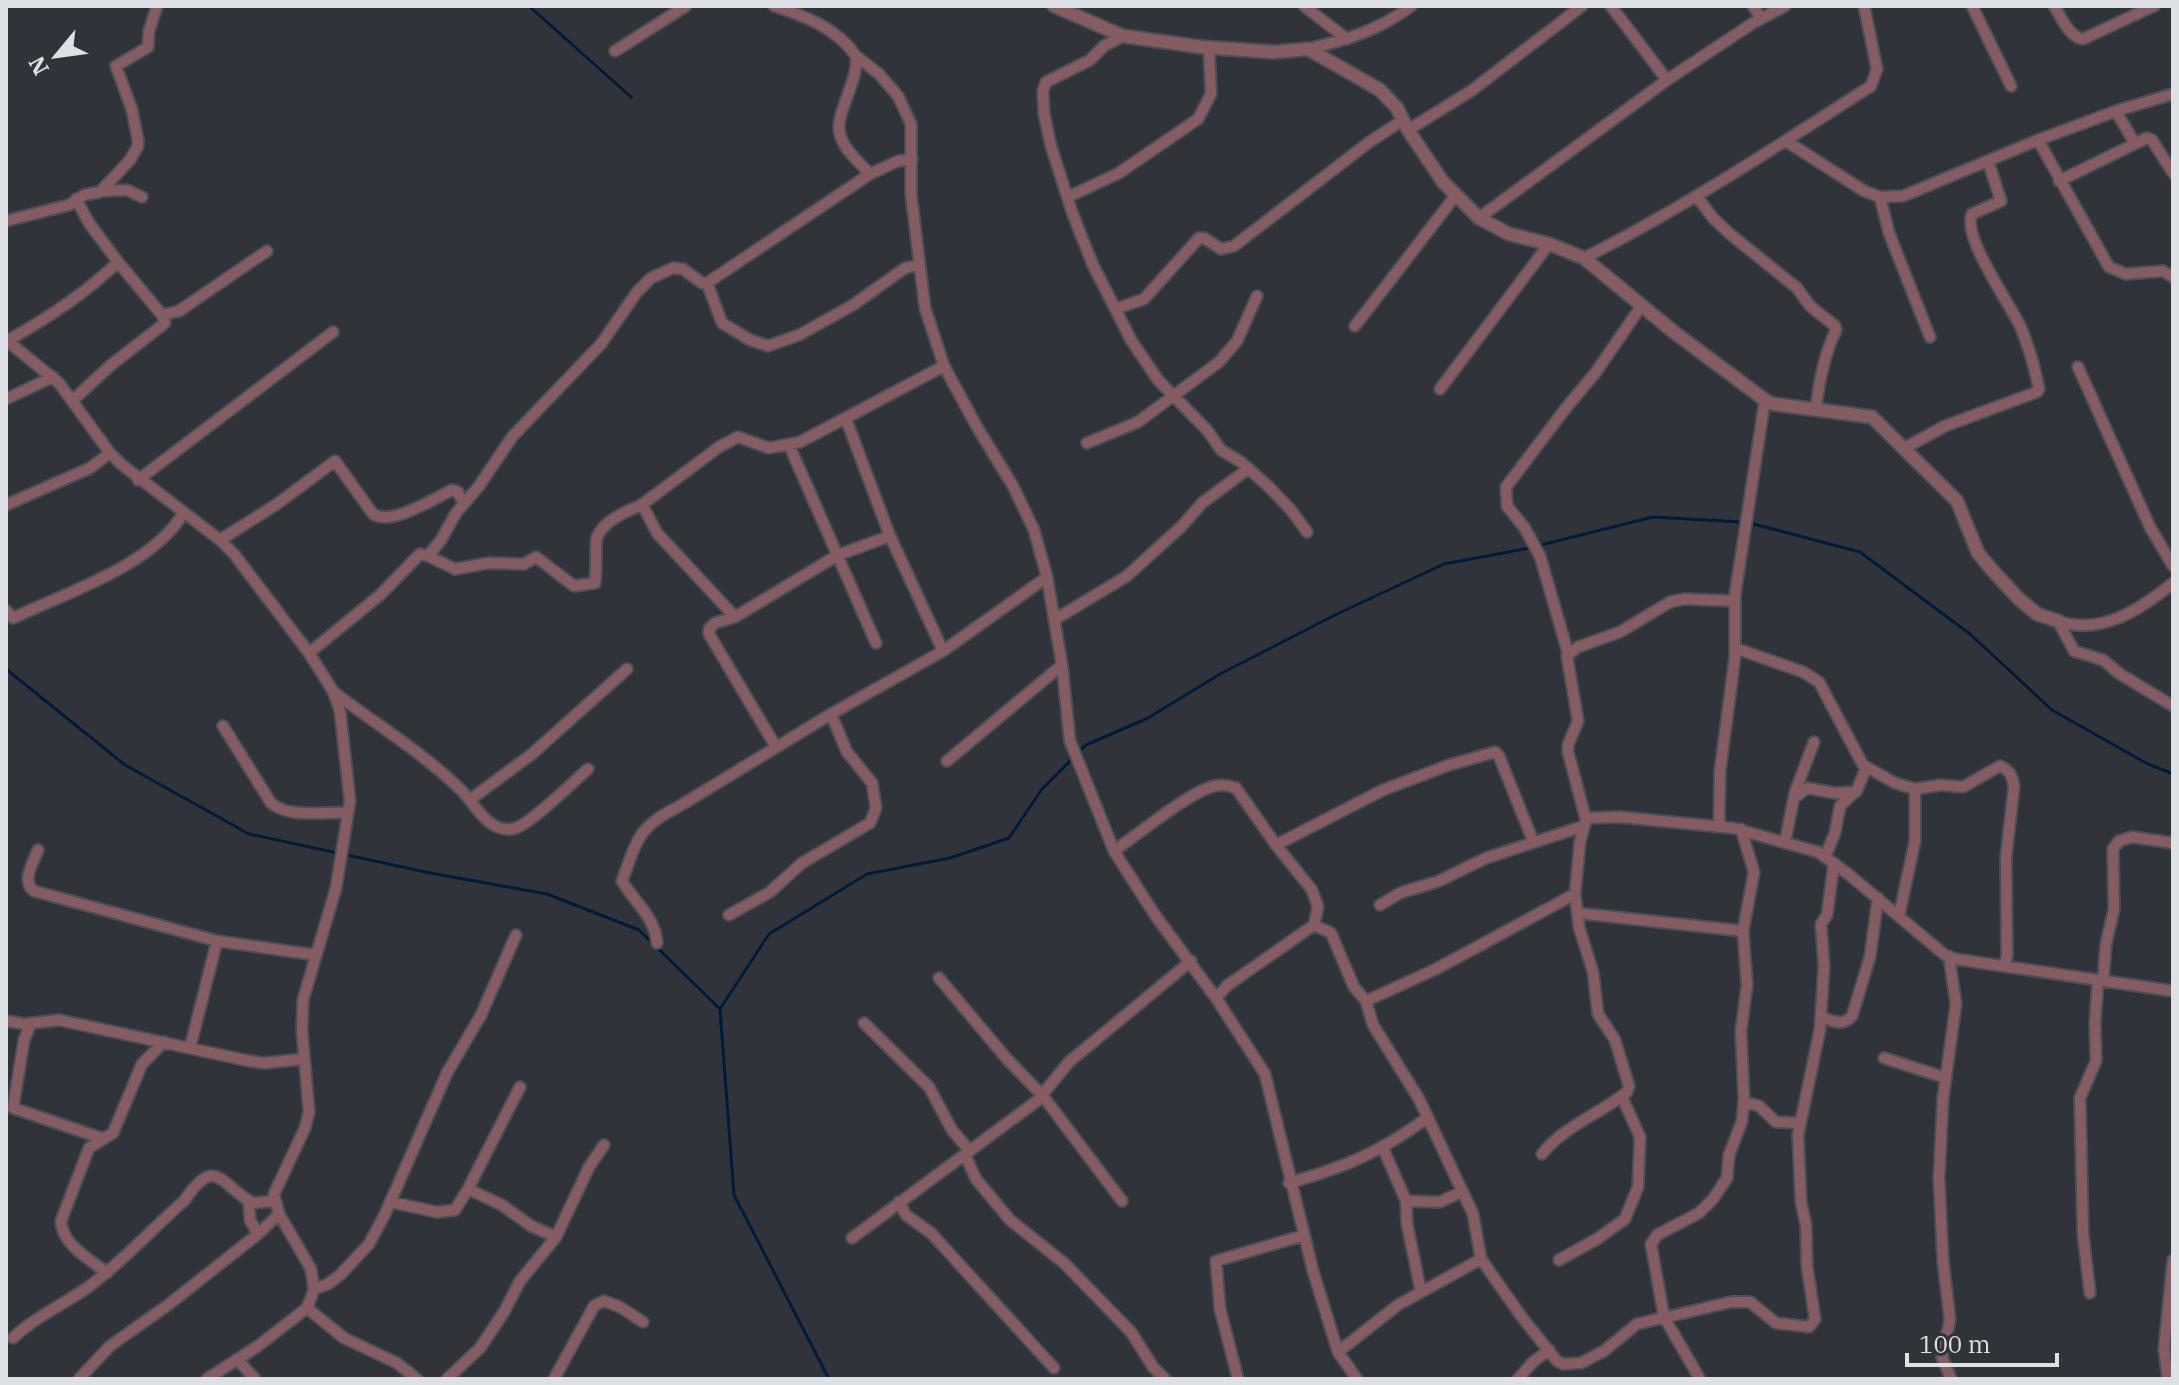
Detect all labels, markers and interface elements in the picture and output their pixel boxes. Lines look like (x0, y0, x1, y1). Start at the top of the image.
north arrow (16, 16, 96, 96)
text: N (21, 51, 55, 81)
scale bar (1907, 1317, 2057, 1367)
text: 100 m (1919, 1328, 1991, 1360)

